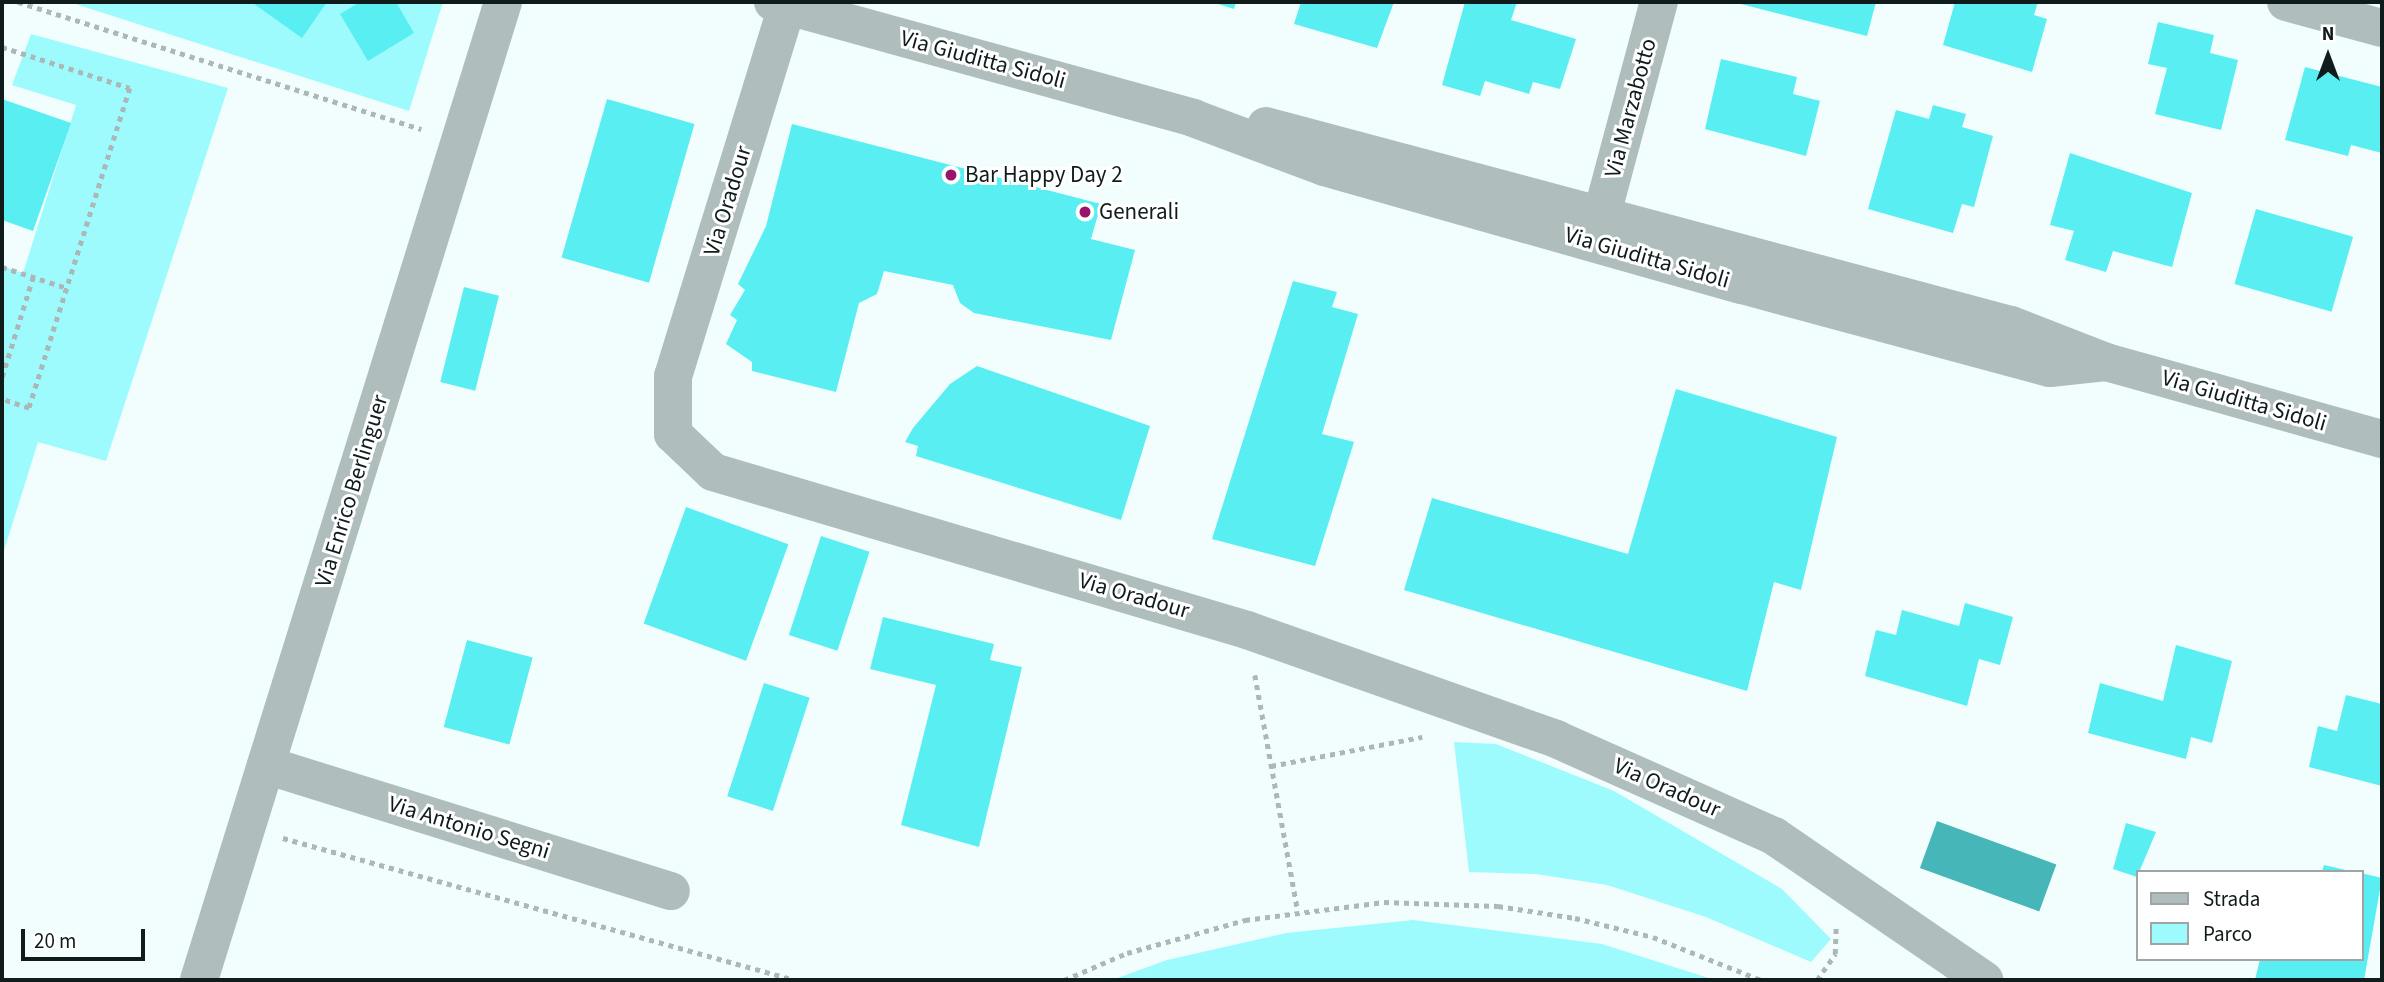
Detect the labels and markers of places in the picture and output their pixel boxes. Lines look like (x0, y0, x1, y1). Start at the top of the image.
place label: Bar Happy Day 2 (965, 161, 1123, 189)
marker: Bar Happy Day 2 (943, 167, 959, 183)
place label: Generali (1099, 198, 1179, 226)
marker: Generali (1077, 204, 1093, 220)

